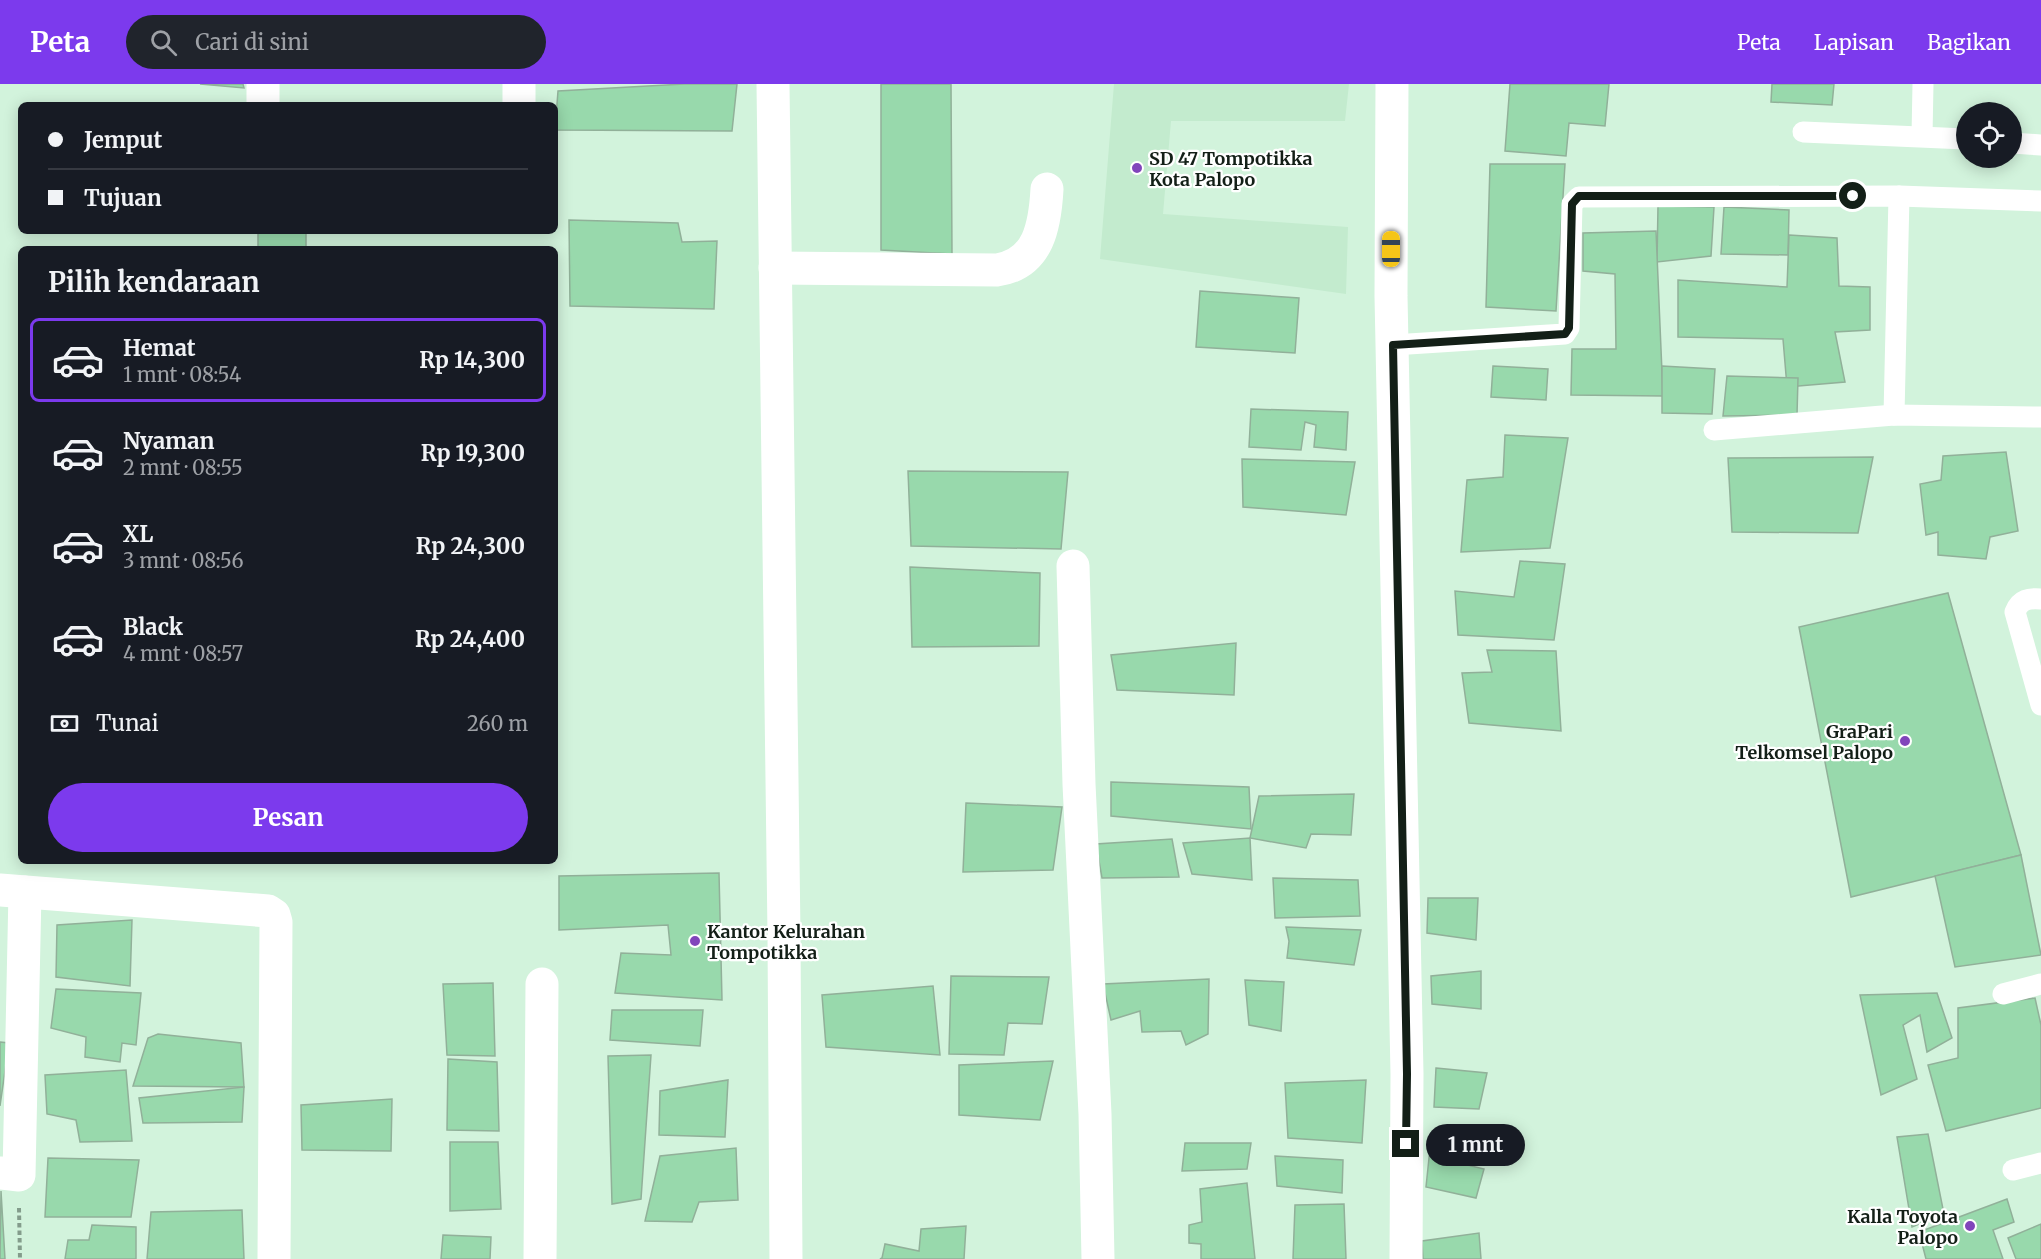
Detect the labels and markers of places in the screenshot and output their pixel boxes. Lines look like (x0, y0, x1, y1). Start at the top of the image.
place label: SD 47 Tompotikka Kota Palopo (1149, 147, 1313, 191)
marker: SD 47 Tompotikka Kota Palopo (1130, 161, 1144, 175)
place label: GraPari Telkomsel Palopo (1735, 720, 1893, 764)
marker: GraPari Telkomsel Palopo (1898, 734, 1912, 748)
place label: Kantor Kelurahan Tompotikka (707, 920, 865, 964)
marker: Kantor Kelurahan Tompotikka (688, 934, 702, 948)
place label: Kalla Toyota Palopo (1847, 1205, 1958, 1249)
marker: Kalla Toyota Palopo (1963, 1219, 1977, 1233)

